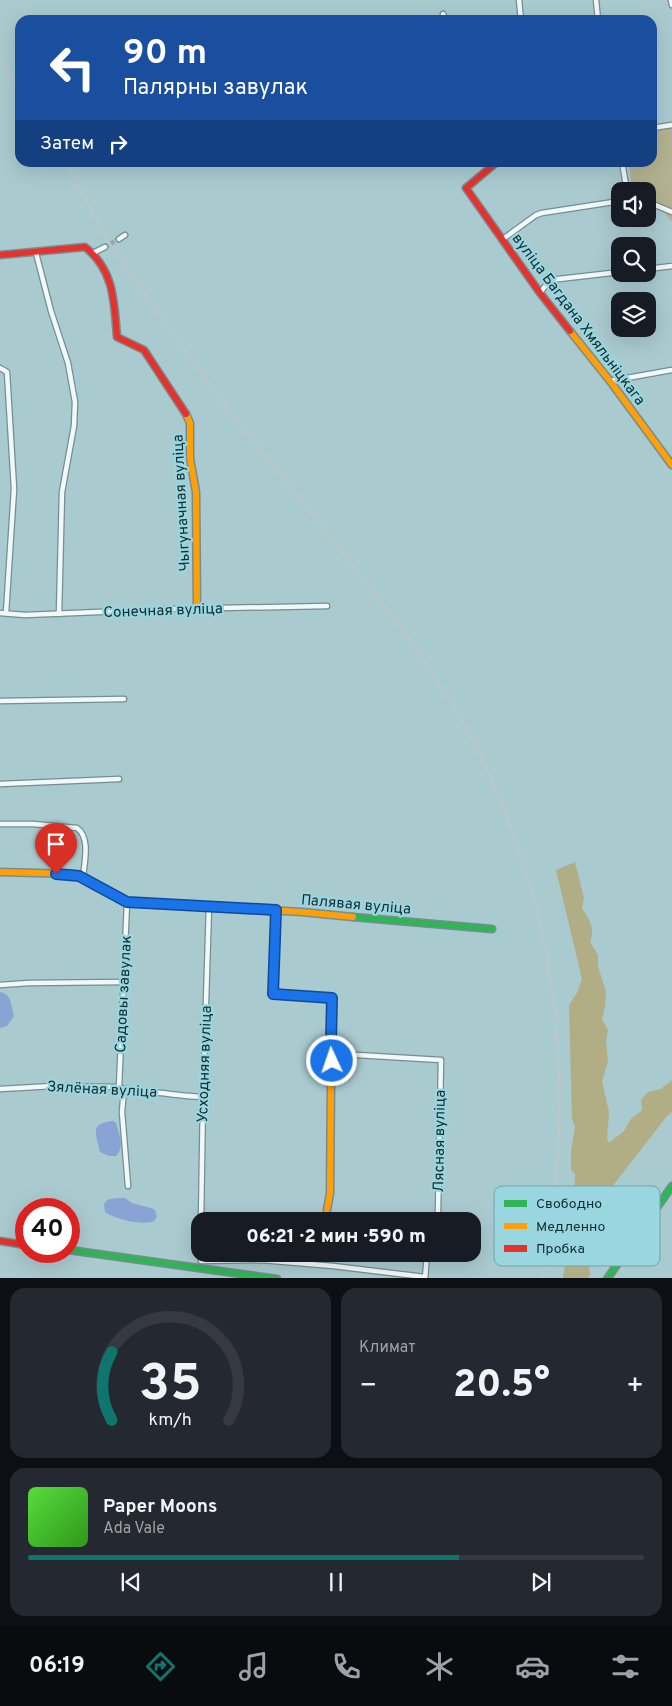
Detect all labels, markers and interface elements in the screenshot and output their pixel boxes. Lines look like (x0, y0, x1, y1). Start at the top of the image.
text: 90 m (123, 32, 207, 76)
icon: left (40, 35, 105, 100)
text: Палярны завулак (123, 75, 308, 102)
icon: right (104, 130, 132, 158)
text: Затем (40, 132, 94, 156)
map controls (611, 182, 656, 337)
button: sound (611, 182, 656, 227)
street label: вуліца Багдана Хмяльніцкага (507, 230, 649, 410)
button: search (611, 237, 656, 282)
button: layers (611, 292, 656, 337)
street label: Чыгуначная вуліца (169, 434, 196, 572)
street label: Сонечная вуліца (103, 600, 223, 623)
pin (35, 823, 77, 874)
icon: arrive (42, 830, 70, 858)
street label: Палявая вуліца (300, 891, 412, 920)
street label: Садовы завулак (112, 935, 137, 1053)
street label: Усходняя вуліца (194, 1005, 217, 1123)
position arrow (305, 1034, 357, 1086)
street label: Зялёная вуліца (46, 1078, 158, 1103)
street label: Лясная вуліца (430, 1090, 451, 1192)
legend (494, 1186, 660, 1266)
text: Свободно (536, 1196, 602, 1213)
speed limit sign: 40 (15, 1198, 80, 1263)
text: Медленно (536, 1219, 605, 1236)
text: 06:21 · 2 мин · 590 m (246, 1225, 426, 1249)
text: Пробка (536, 1241, 585, 1258)
text: Климат (359, 1338, 416, 1358)
text: 35 (139, 1353, 202, 1419)
text: 20.5° (453, 1362, 550, 1411)
text: − (359, 1369, 377, 1405)
text: + (626, 1369, 644, 1405)
text: km/h (149, 1409, 192, 1432)
text: Paper Moons (103, 1495, 217, 1519)
text: Ada Vale (103, 1519, 165, 1539)
icon: previous (117, 1568, 145, 1596)
icon: pause (322, 1568, 350, 1596)
icon: next (527, 1568, 555, 1596)
icon: directions (143, 1649, 178, 1684)
icon: music (236, 1649, 271, 1684)
icon: phone (329, 1649, 364, 1684)
icon: climate (422, 1649, 457, 1684)
icon: car (515, 1649, 550, 1684)
icon: filters (608, 1649, 643, 1684)
text: 06:19 (29, 1653, 85, 1680)

